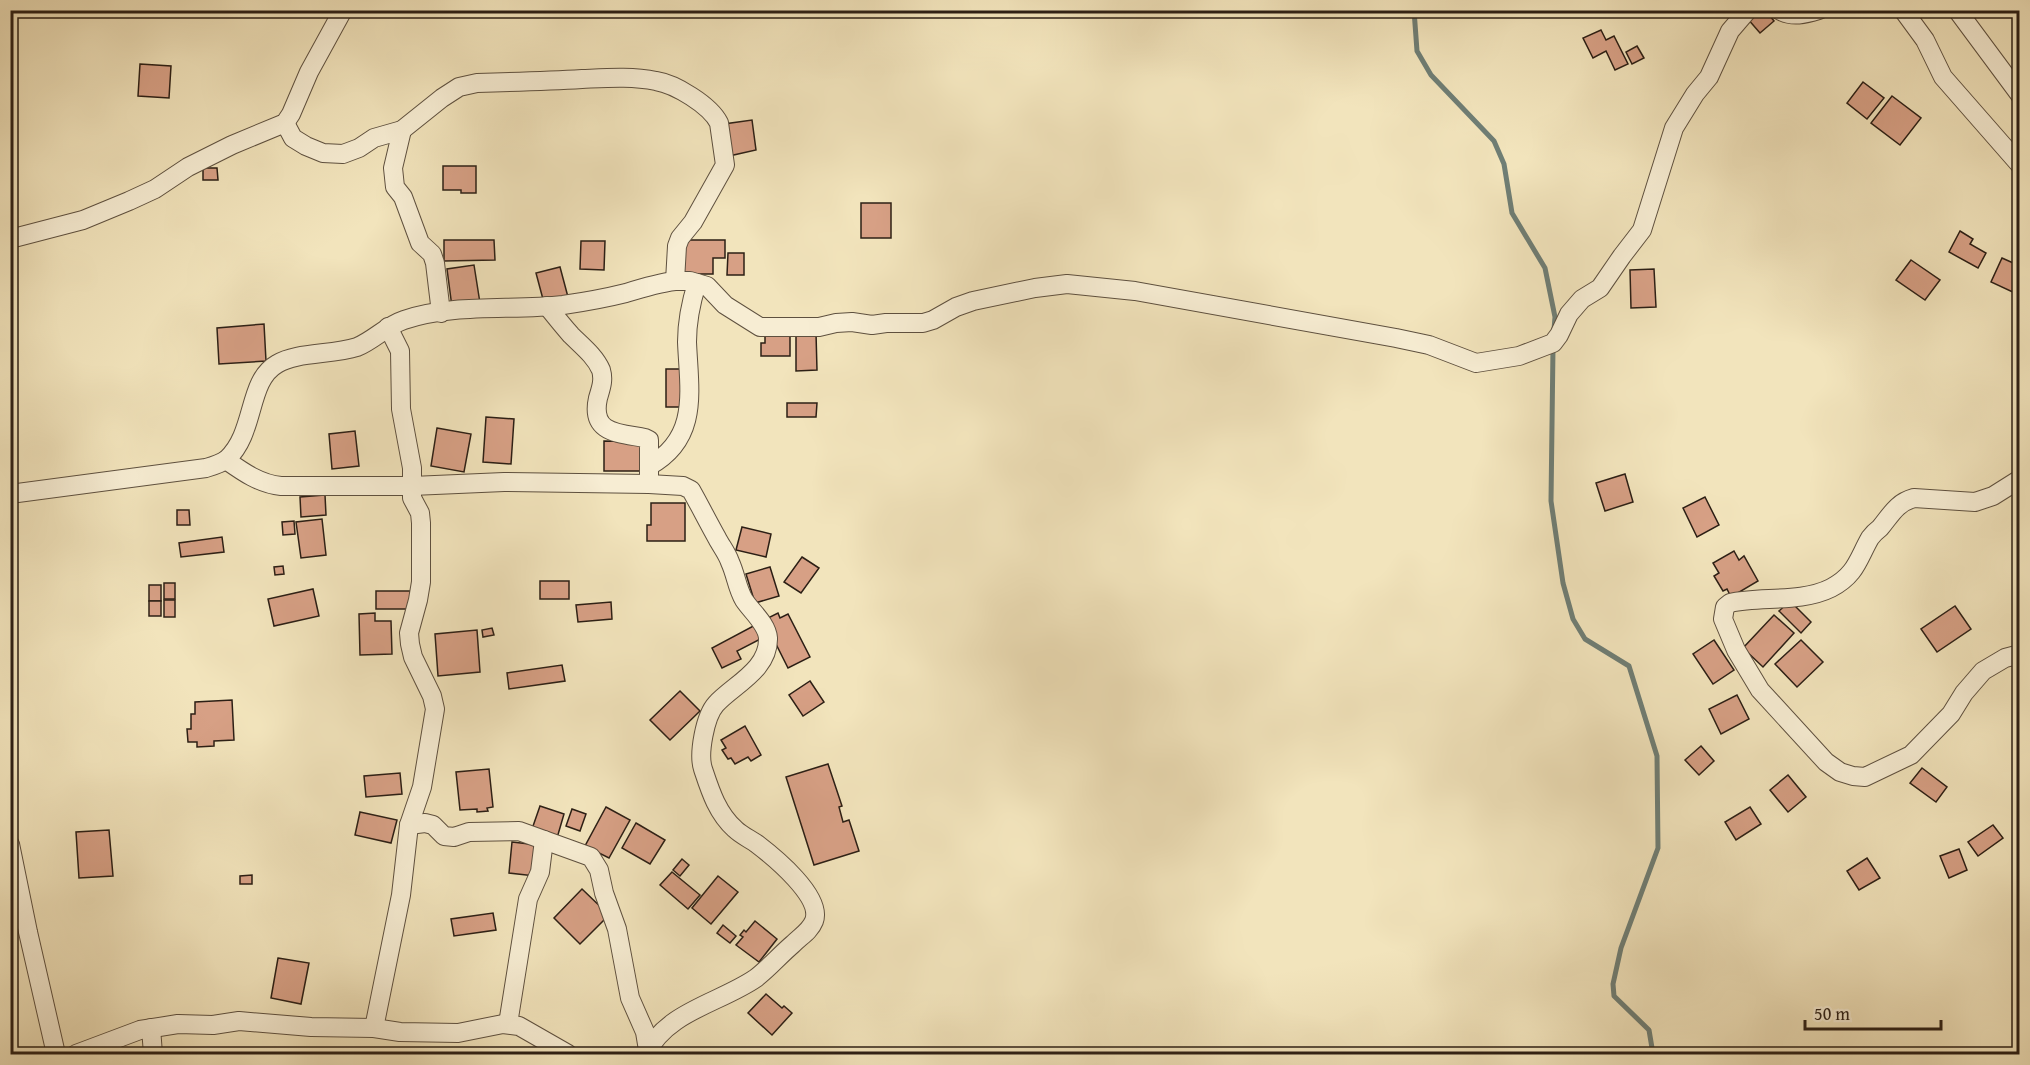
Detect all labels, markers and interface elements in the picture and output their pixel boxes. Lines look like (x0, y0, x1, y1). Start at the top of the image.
scale bar (1805, 993, 1942, 1031)
text: 50 m (1814, 1000, 1850, 1027)

